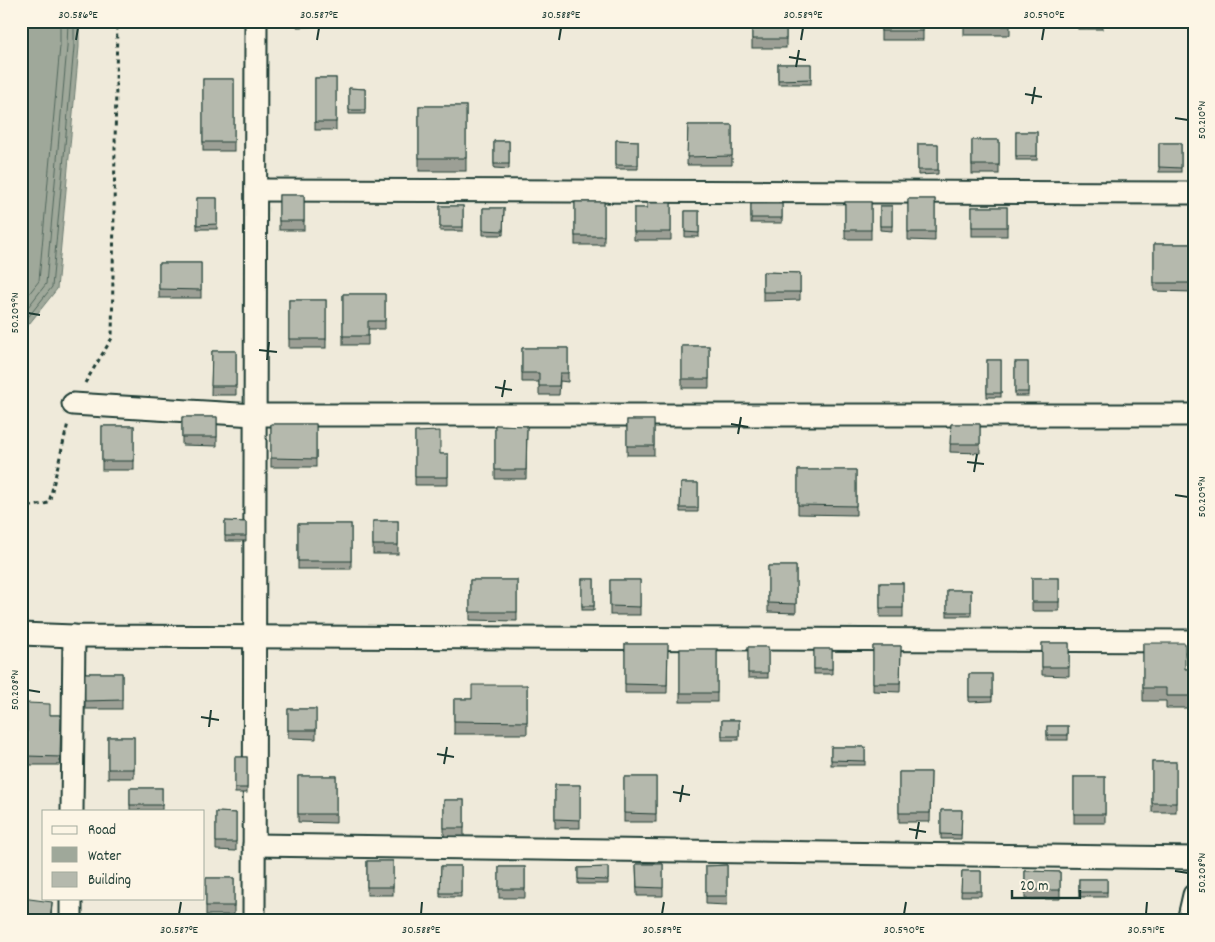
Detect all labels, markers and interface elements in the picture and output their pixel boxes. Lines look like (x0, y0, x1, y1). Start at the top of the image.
text: 30.586°E (58, 7, 98, 24)
text: 30.587°E (300, 7, 339, 24)
text: 30.588°E (542, 7, 581, 24)
text: 30.589°E (783, 7, 823, 24)
text: 30.590°E (1024, 7, 1065, 24)
text: 50.210°N (1194, 101, 1211, 139)
text: 50.209°N (7, 292, 24, 334)
text: 50.209°N (1194, 476, 1211, 518)
text: 50.208°N (7, 670, 24, 710)
legend (42, 810, 205, 900)
text: Road (88, 820, 116, 842)
text: Water (88, 846, 122, 868)
text: 50.208°N (1194, 853, 1211, 893)
scale bar (1012, 867, 1080, 899)
text: Building (88, 870, 131, 892)
text: 20 m (1020, 876, 1048, 898)
text: 30.587°E (160, 922, 199, 939)
text: 30.588°E (402, 922, 441, 939)
text: 30.589°E (642, 922, 682, 939)
text: 30.590°E (884, 922, 925, 939)
text: 30.591°E (1128, 922, 1165, 939)

